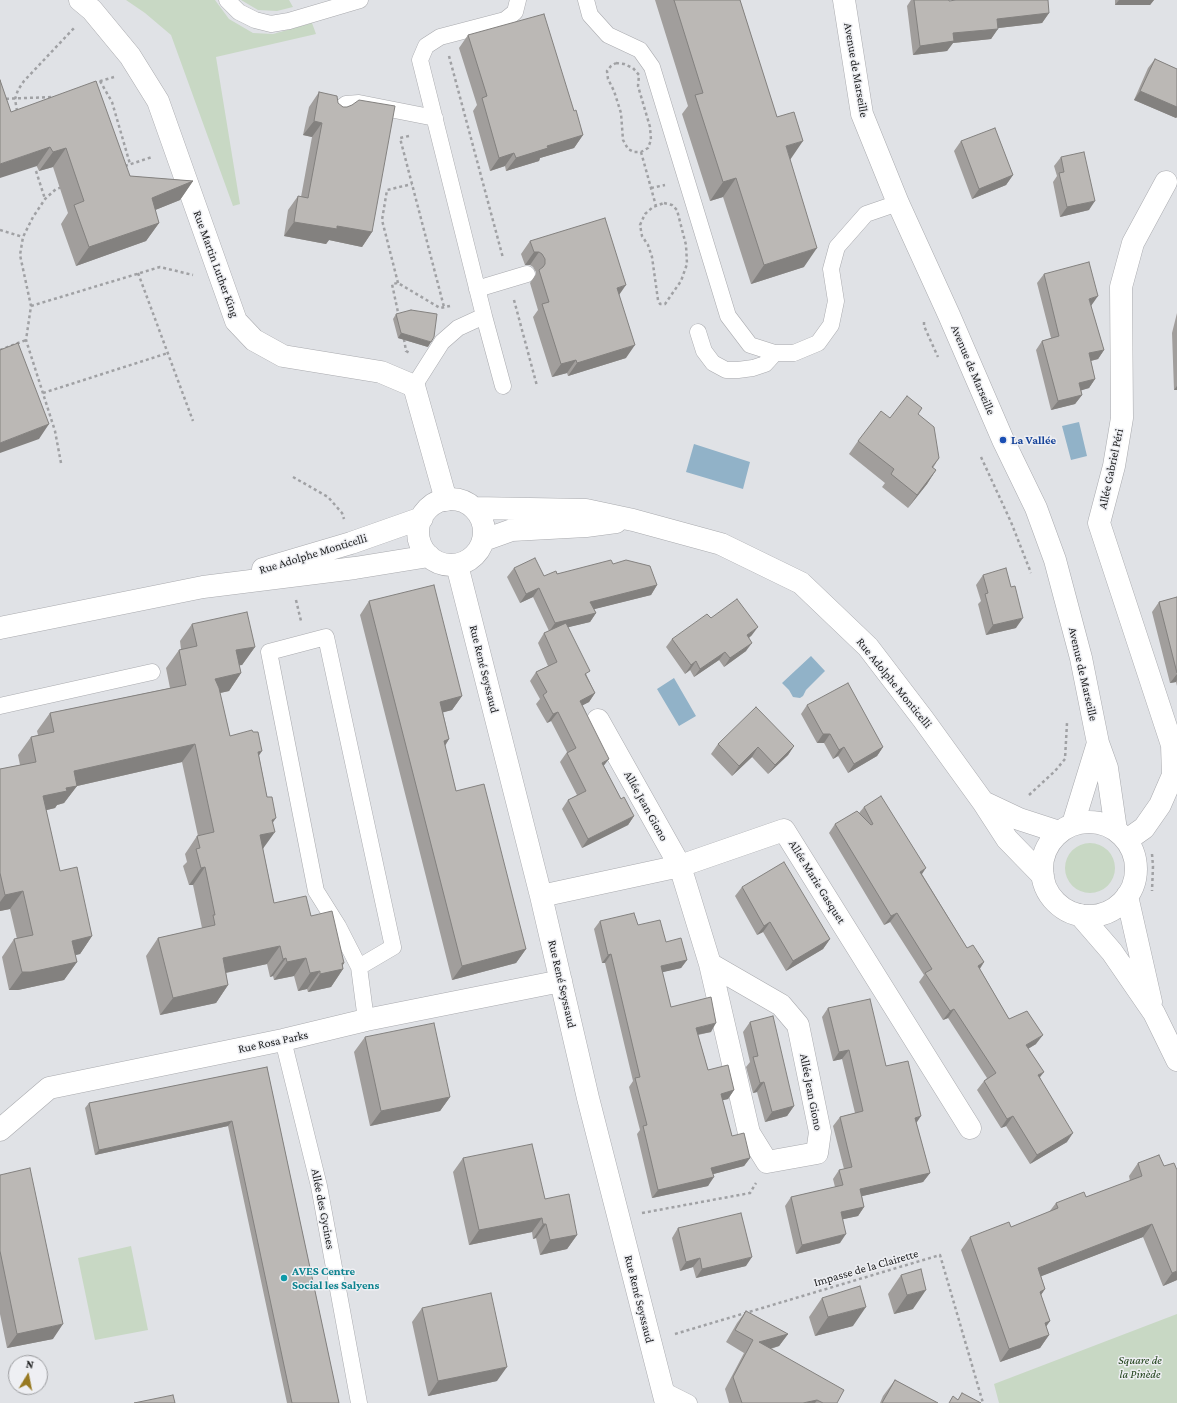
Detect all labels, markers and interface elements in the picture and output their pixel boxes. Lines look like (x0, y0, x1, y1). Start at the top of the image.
street label: Avenue de Marseille (841, 22, 871, 118)
street label: Rue Martin Luther King (190, 209, 242, 319)
street label: Avenue de Marseille (948, 323, 998, 417)
street label: Allée Gabriel Péri (1095, 428, 1127, 510)
place label: La Vallée (1011, 433, 1056, 447)
marker: La Vallée (998, 435, 1008, 445)
street label: Rue Adolphe Monticelli (257, 531, 369, 577)
street label: Rue René Seyssaud (466, 624, 502, 714)
street label: Avenue de Marseille (1065, 626, 1101, 722)
street label: Rue Adolphe Monticelli (853, 635, 935, 731)
street label: Allée Jean Giono (621, 768, 671, 844)
street label: Allée Marie Gasquet (785, 837, 849, 927)
street label: Rue René Seyssaud (545, 938, 579, 1030)
street label: Rue Rosa Parks (237, 1028, 309, 1056)
street label: Allée Jean Giono (796, 1052, 826, 1132)
street label: Allée des Gycines (308, 1167, 338, 1251)
street label: Impasse de la Clairette (812, 1246, 920, 1290)
street label: Rue René Seyssaud (621, 1254, 657, 1344)
place label: AVES Centre Social les Salyens (292, 1264, 379, 1292)
marker: AVES Centre Social les Salyens (279, 1273, 289, 1283)
park label: Square de la Pinède (1118, 1353, 1162, 1381)
north arrow (8, 1355, 48, 1395)
text: N (25, 1358, 35, 1371)

